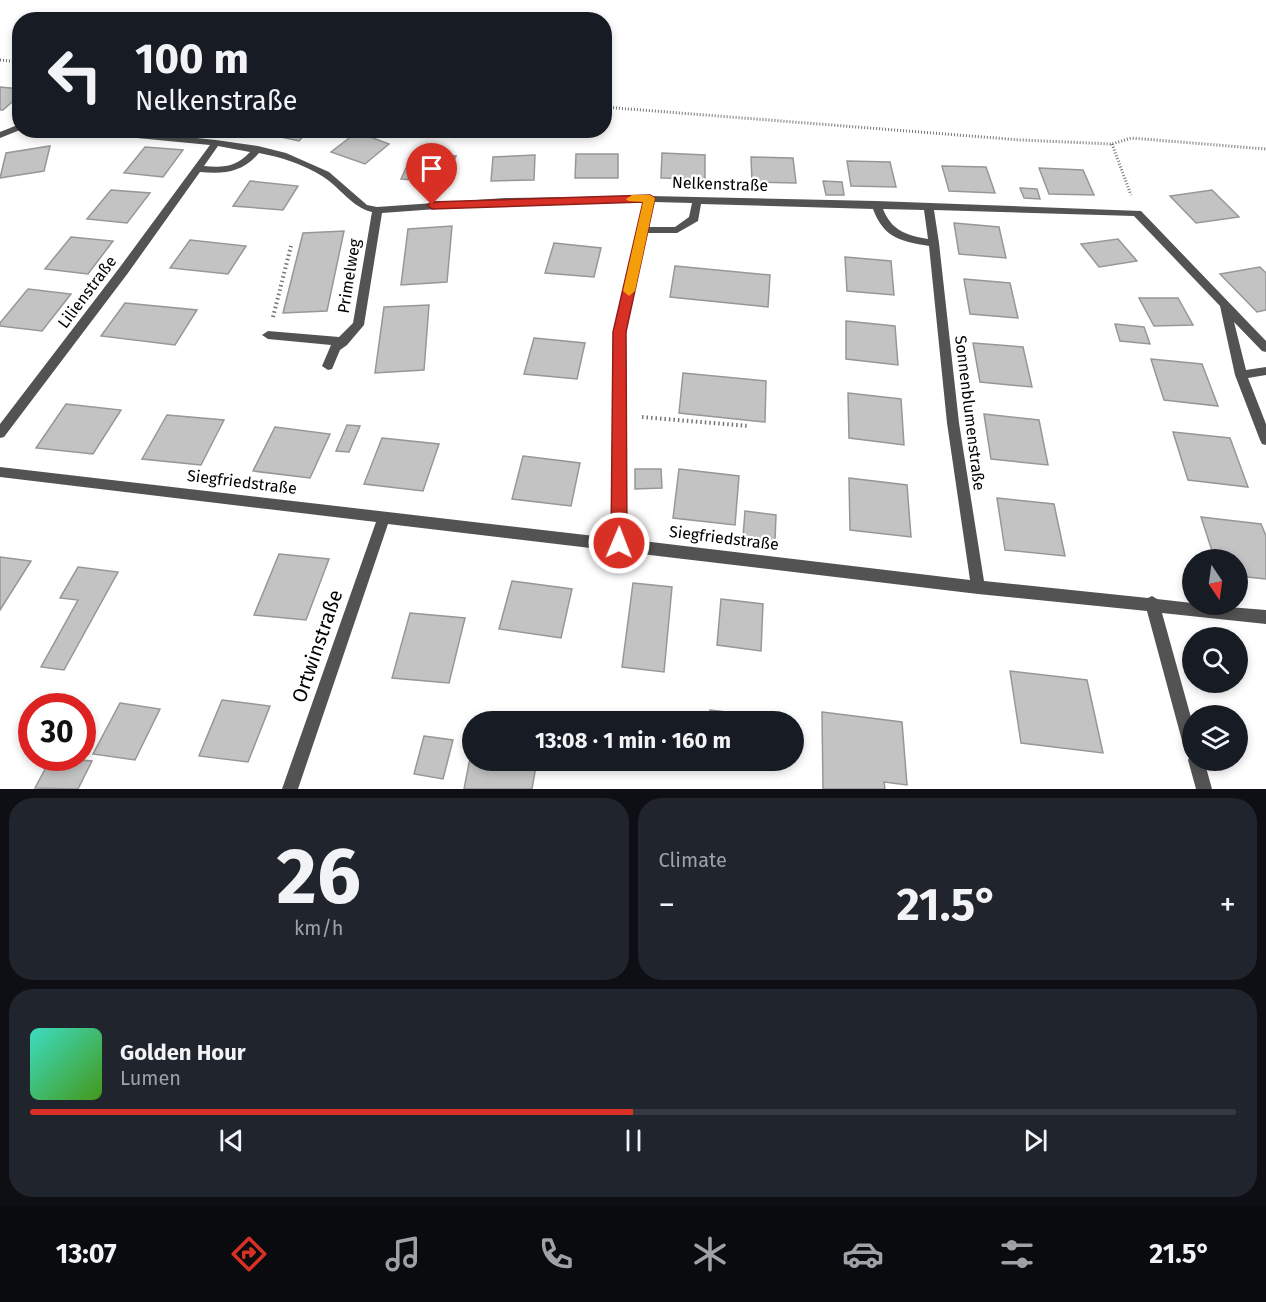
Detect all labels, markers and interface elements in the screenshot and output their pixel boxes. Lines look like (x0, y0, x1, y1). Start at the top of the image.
text: 100 m (135, 34, 249, 84)
icon: left (36, 36, 114, 114)
text: Nelkenstraße (135, 85, 297, 117)
pin (406, 143, 457, 205)
icon: arrive (415, 152, 448, 185)
street label: Nelkenstraße (672, 173, 768, 195)
street label: Primelweg (334, 237, 364, 315)
street label: Lilienstraße (54, 252, 120, 332)
street label: Sonnenblumenstraße (951, 334, 989, 492)
street label: Siegfriedstraße (186, 466, 298, 498)
position arrow (587, 511, 651, 575)
street label: Siegfriedstraße (668, 522, 780, 554)
north arrow (1182, 549, 1248, 615)
map controls (1182, 549, 1248, 771)
street label: Ortwinstraße (286, 586, 348, 706)
button: search (1182, 627, 1248, 693)
speed limit sign: 30 (18, 693, 96, 771)
button: layers (1182, 705, 1248, 771)
text: 13:08 · 1 min · 160 m (535, 727, 731, 754)
text: 26 (277, 830, 361, 924)
text: Climate (659, 848, 727, 872)
text: 21.5° (897, 878, 998, 932)
text: − (659, 885, 675, 925)
text: + (1220, 885, 1236, 925)
text: km/h (294, 916, 344, 940)
text: Golden Hour (120, 1039, 246, 1066)
text: Lumen (120, 1066, 181, 1090)
icon: previous (215, 1124, 248, 1157)
icon: pause (617, 1124, 650, 1157)
icon: next (1019, 1124, 1052, 1157)
icon: directions (228, 1233, 270, 1275)
icon: music (382, 1233, 424, 1275)
icon: phone (535, 1233, 577, 1275)
icon: climate (689, 1233, 731, 1275)
icon: car (842, 1233, 884, 1275)
icon: filters (996, 1233, 1038, 1275)
text: 13:07 (56, 1238, 117, 1270)
text: 21.5° (1149, 1238, 1210, 1270)

